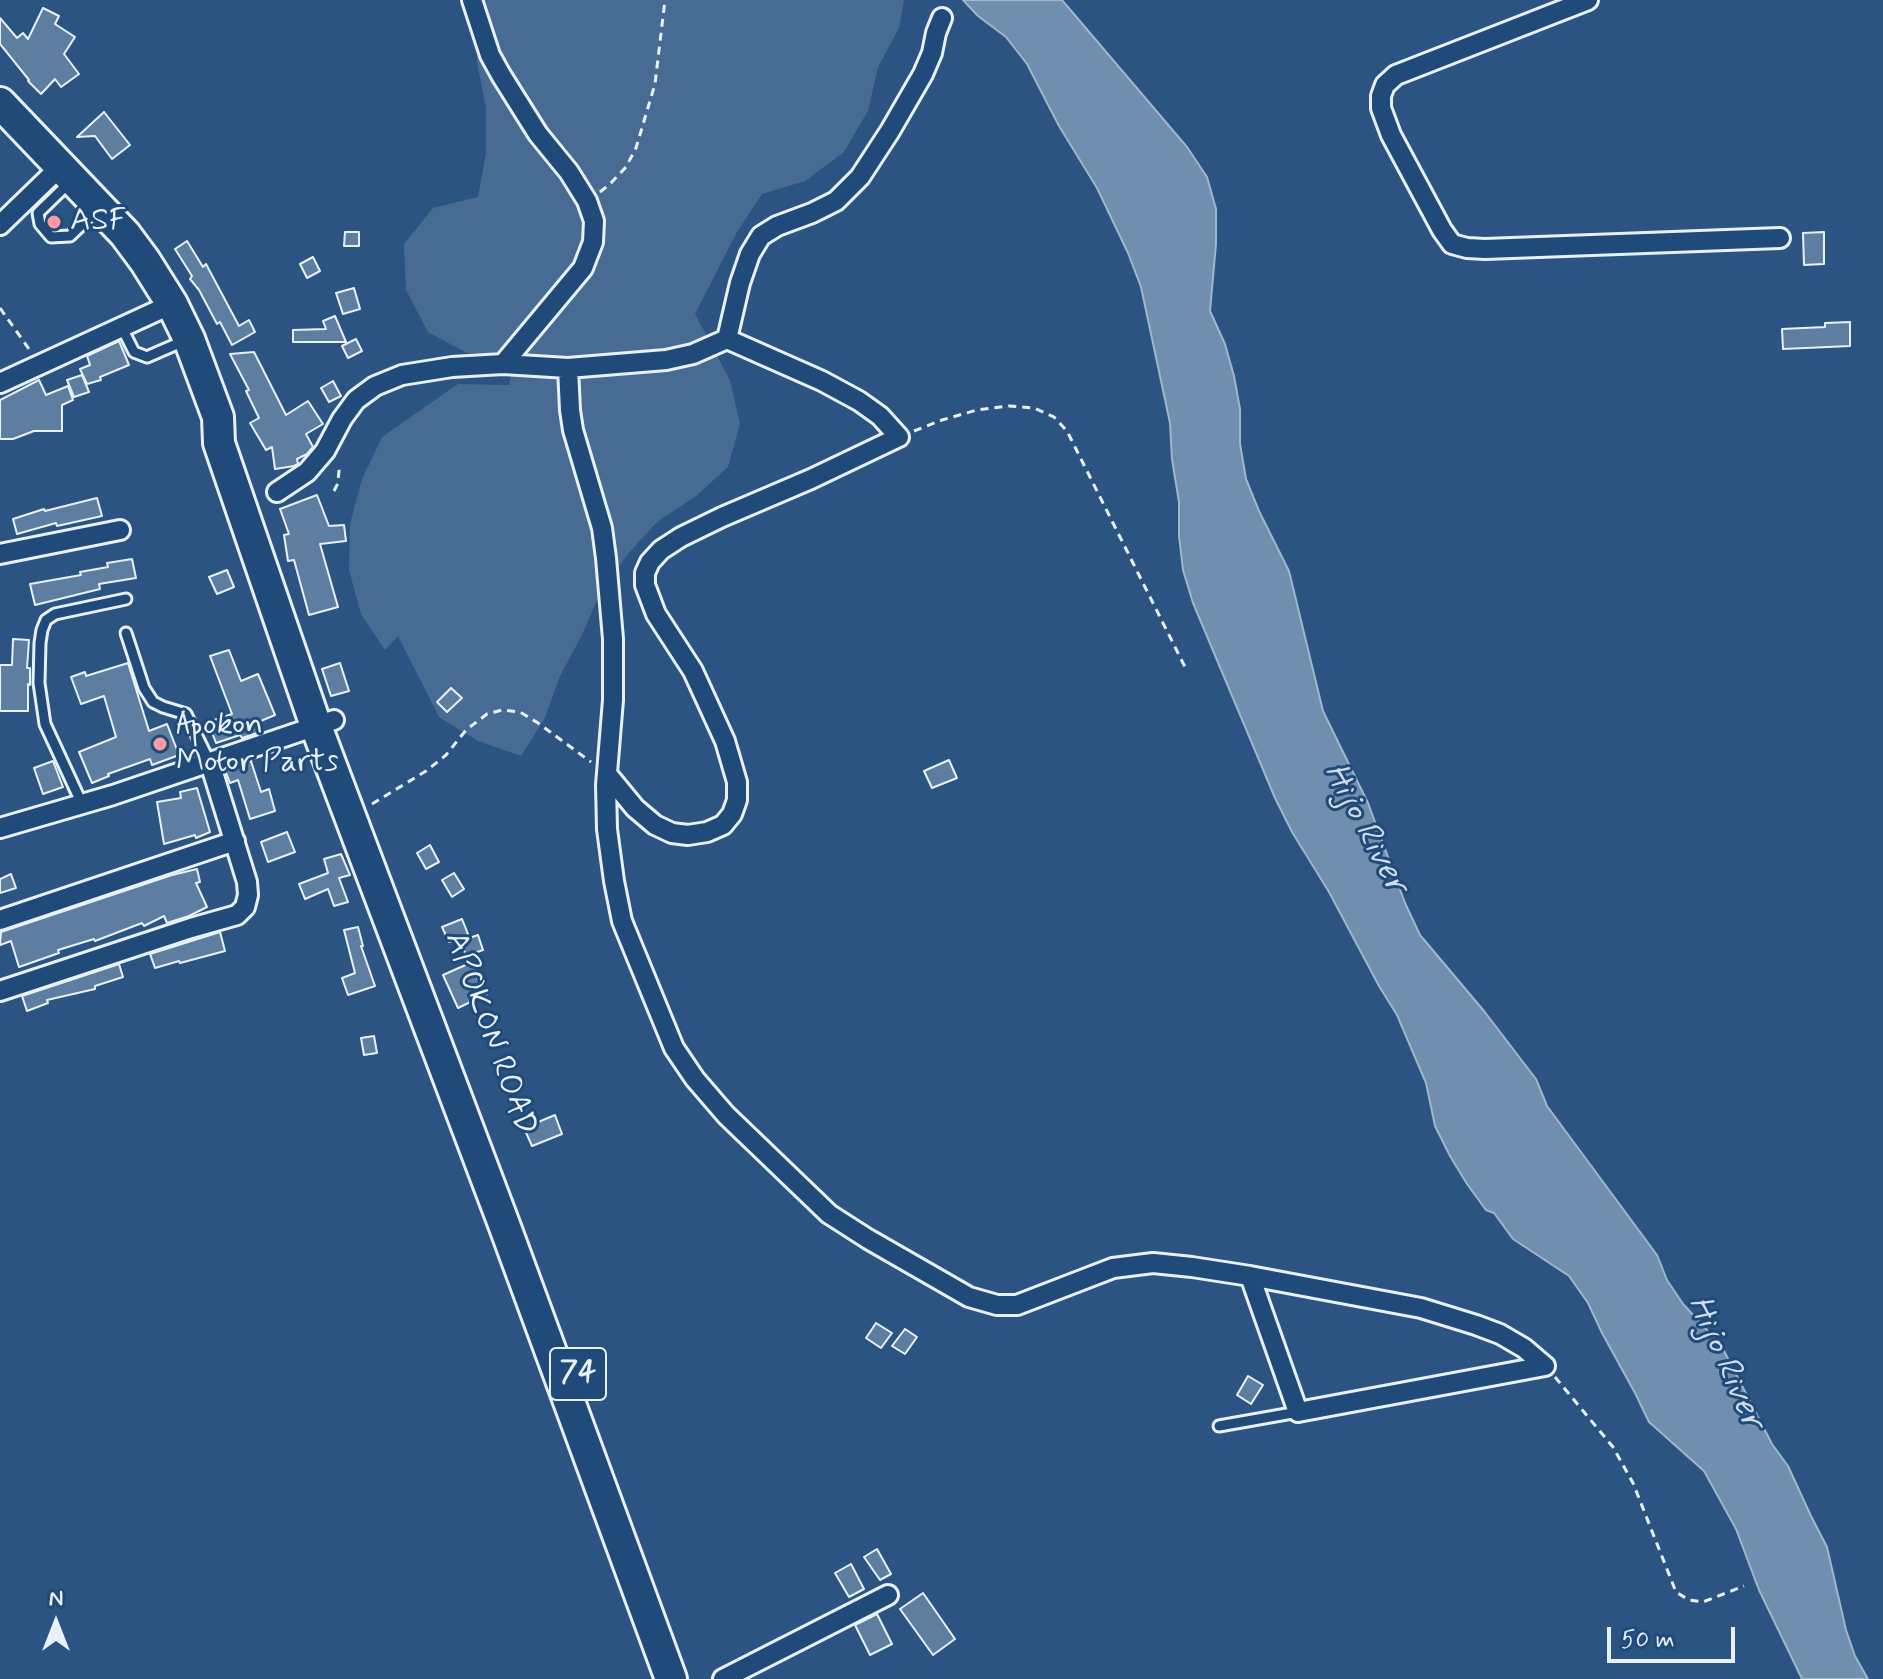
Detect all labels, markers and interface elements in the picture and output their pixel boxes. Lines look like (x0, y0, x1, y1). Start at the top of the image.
place label: ASF (70, 203, 127, 241)
marker: ASF (45, 213, 63, 231)
place label: Apokon Motor Parts (176, 707, 339, 782)
marker: Apokon Motor Parts (151, 735, 169, 753)
water label: Hijo River (1313, 757, 1415, 901)
street label: APOKON ROAD (434, 927, 544, 1141)
water label: Hijo River (1677, 1290, 1771, 1436)
road number: 74 (550, 1348, 606, 1400)
north arrow (16, 1583, 96, 1663)
text: N (49, 1585, 63, 1613)
scale bar (1611, 1611, 1739, 1661)
text: 50 m (1621, 1625, 1675, 1656)

